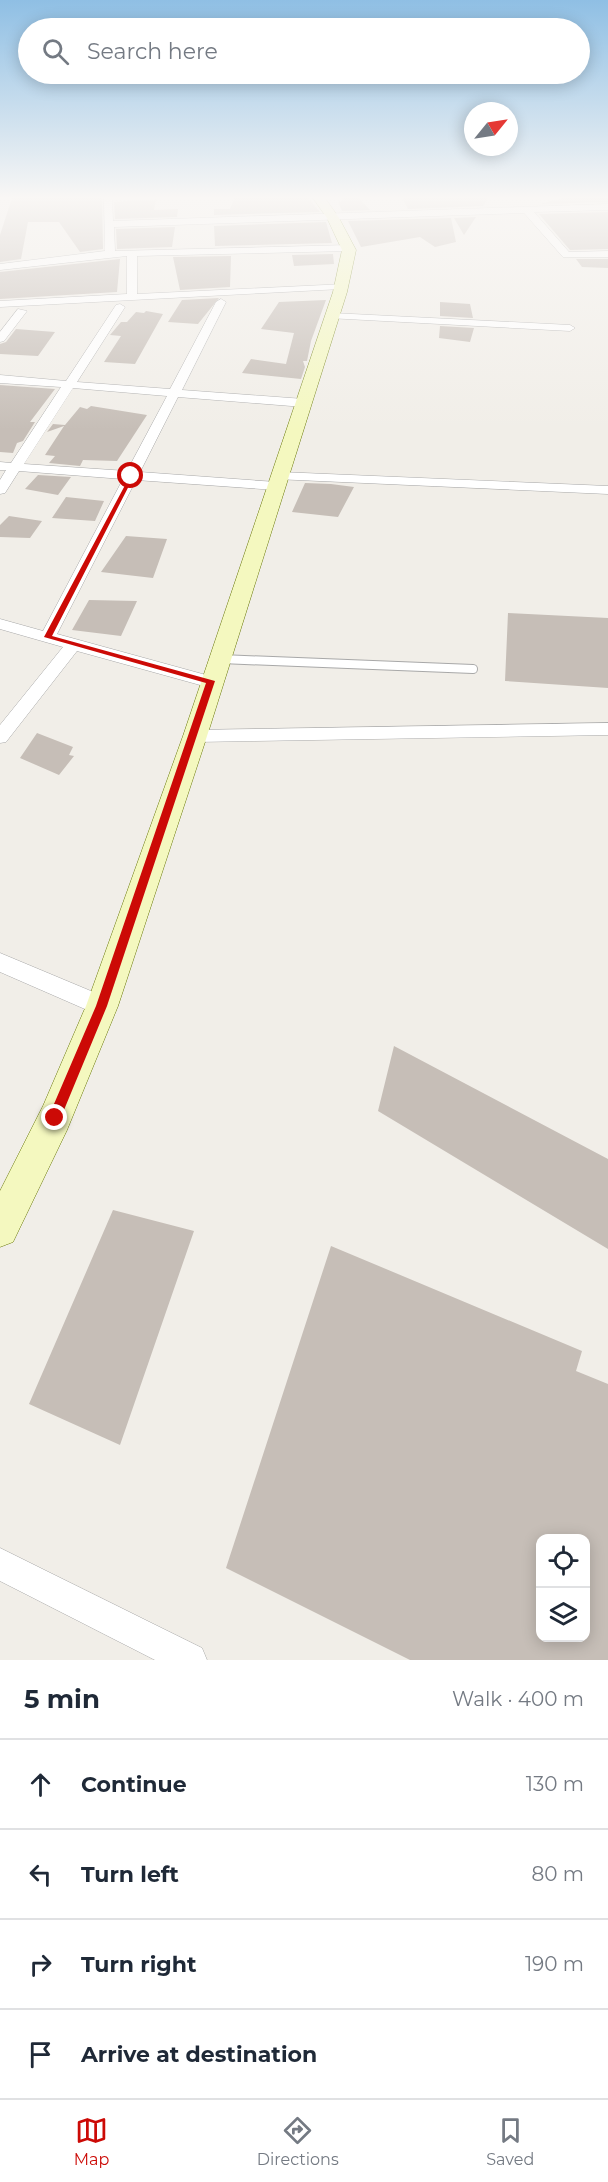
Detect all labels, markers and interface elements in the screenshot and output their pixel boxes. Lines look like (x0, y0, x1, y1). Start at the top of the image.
search box (18, 18, 590, 84)
icon: search (39, 35, 72, 68)
text: Search here (87, 38, 218, 65)
north arrow (464, 102, 518, 156)
route start (117, 462, 143, 488)
route end (41, 1104, 67, 1130)
map controls (536, 1534, 590, 1642)
button: locate (536, 1534, 590, 1588)
button: layers (536, 1588, 590, 1642)
text: 5 min (24, 1683, 100, 1715)
text: Walk · 400 m (452, 1687, 584, 1711)
icon: ahead (24, 1768, 57, 1801)
text: Continue (81, 1771, 187, 1798)
text: 130 m (526, 1772, 584, 1796)
icon: left (24, 1858, 57, 1891)
text: Turn left (81, 1861, 179, 1888)
text: 80 m (532, 1862, 584, 1886)
icon: right (24, 1948, 57, 1981)
text: Turn right (81, 1951, 196, 1978)
text: 190 m (525, 1952, 584, 1976)
icon: arrive (24, 2038, 57, 2071)
text: Arrive at destination (81, 2041, 317, 2068)
tab: Map (74, 2114, 109, 2169)
tab: Directions (257, 2114, 339, 2169)
tab: Saved (486, 2114, 534, 2169)

